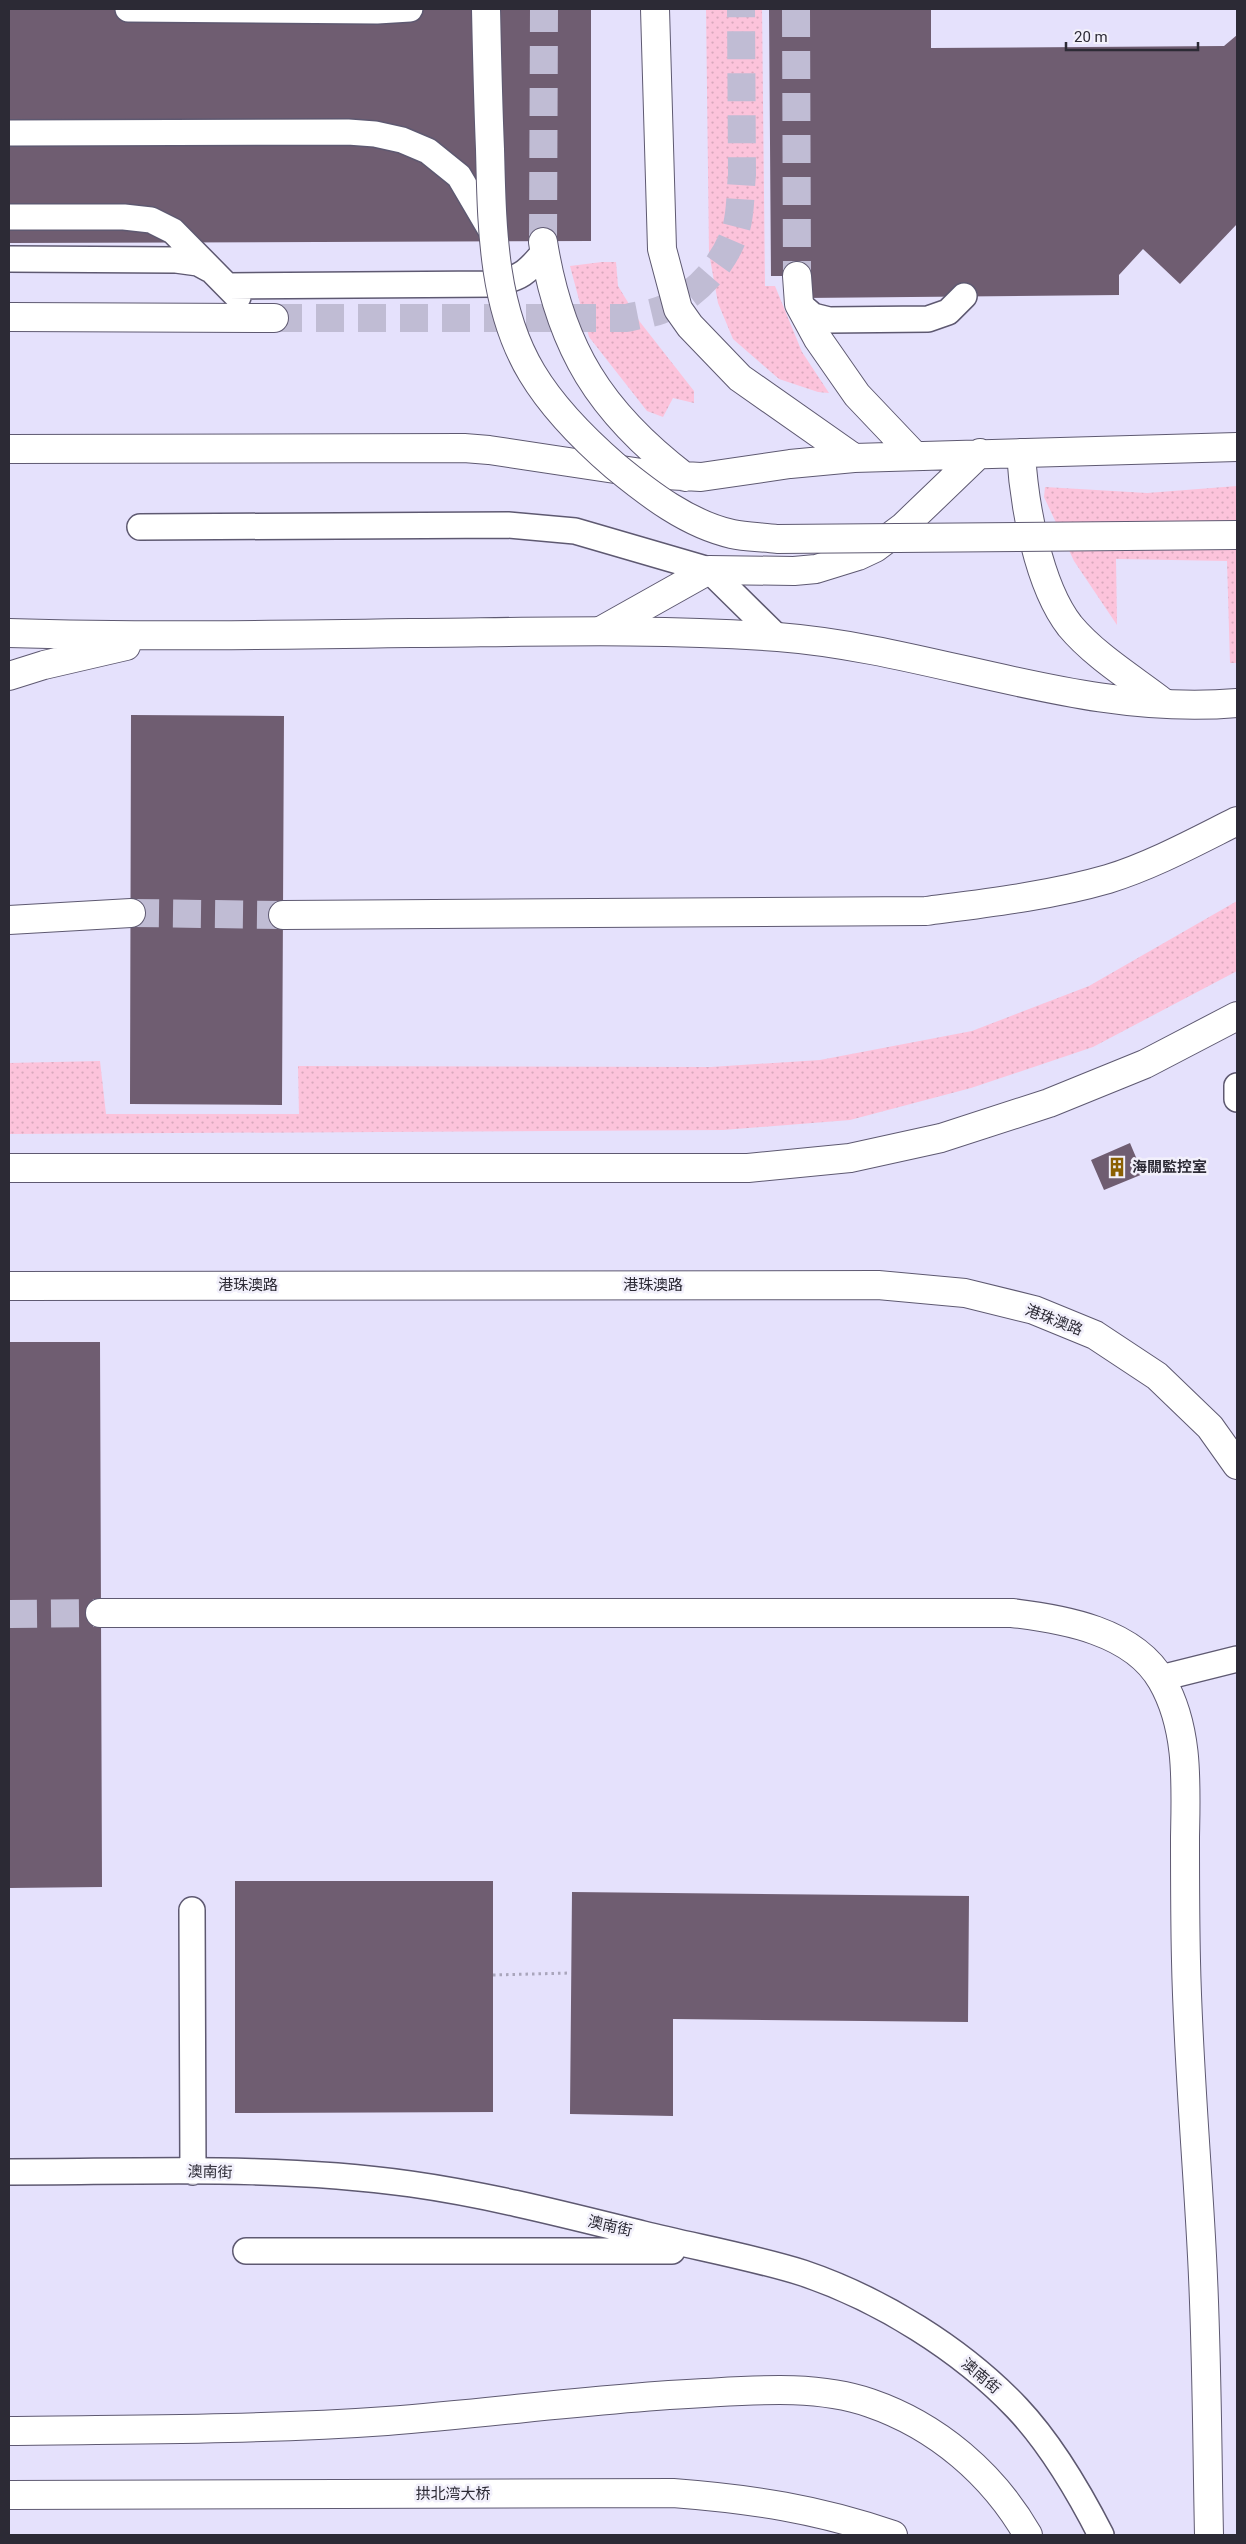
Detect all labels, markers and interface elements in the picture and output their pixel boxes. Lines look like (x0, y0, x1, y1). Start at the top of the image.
scale bar (1066, 20, 1198, 52)
text: 20 m (1074, 28, 1108, 46)
building icon: 海關監控室 (1106, 1156, 1128, 1178)
place label: 海關監控室 (1132, 1158, 1207, 1176)
street label: 港珠澳路 (218, 1276, 278, 1294)
street label: 港珠澳路 (623, 1276, 683, 1294)
street label: 港珠澳路 (1023, 1301, 1085, 1339)
street label: 澳南街 (187, 2163, 233, 2181)
street label: 澳南街 (586, 2212, 634, 2240)
street label: 澳南街 (958, 2355, 1004, 2397)
street label: 拱北湾大桥 (415, 2485, 491, 2503)

